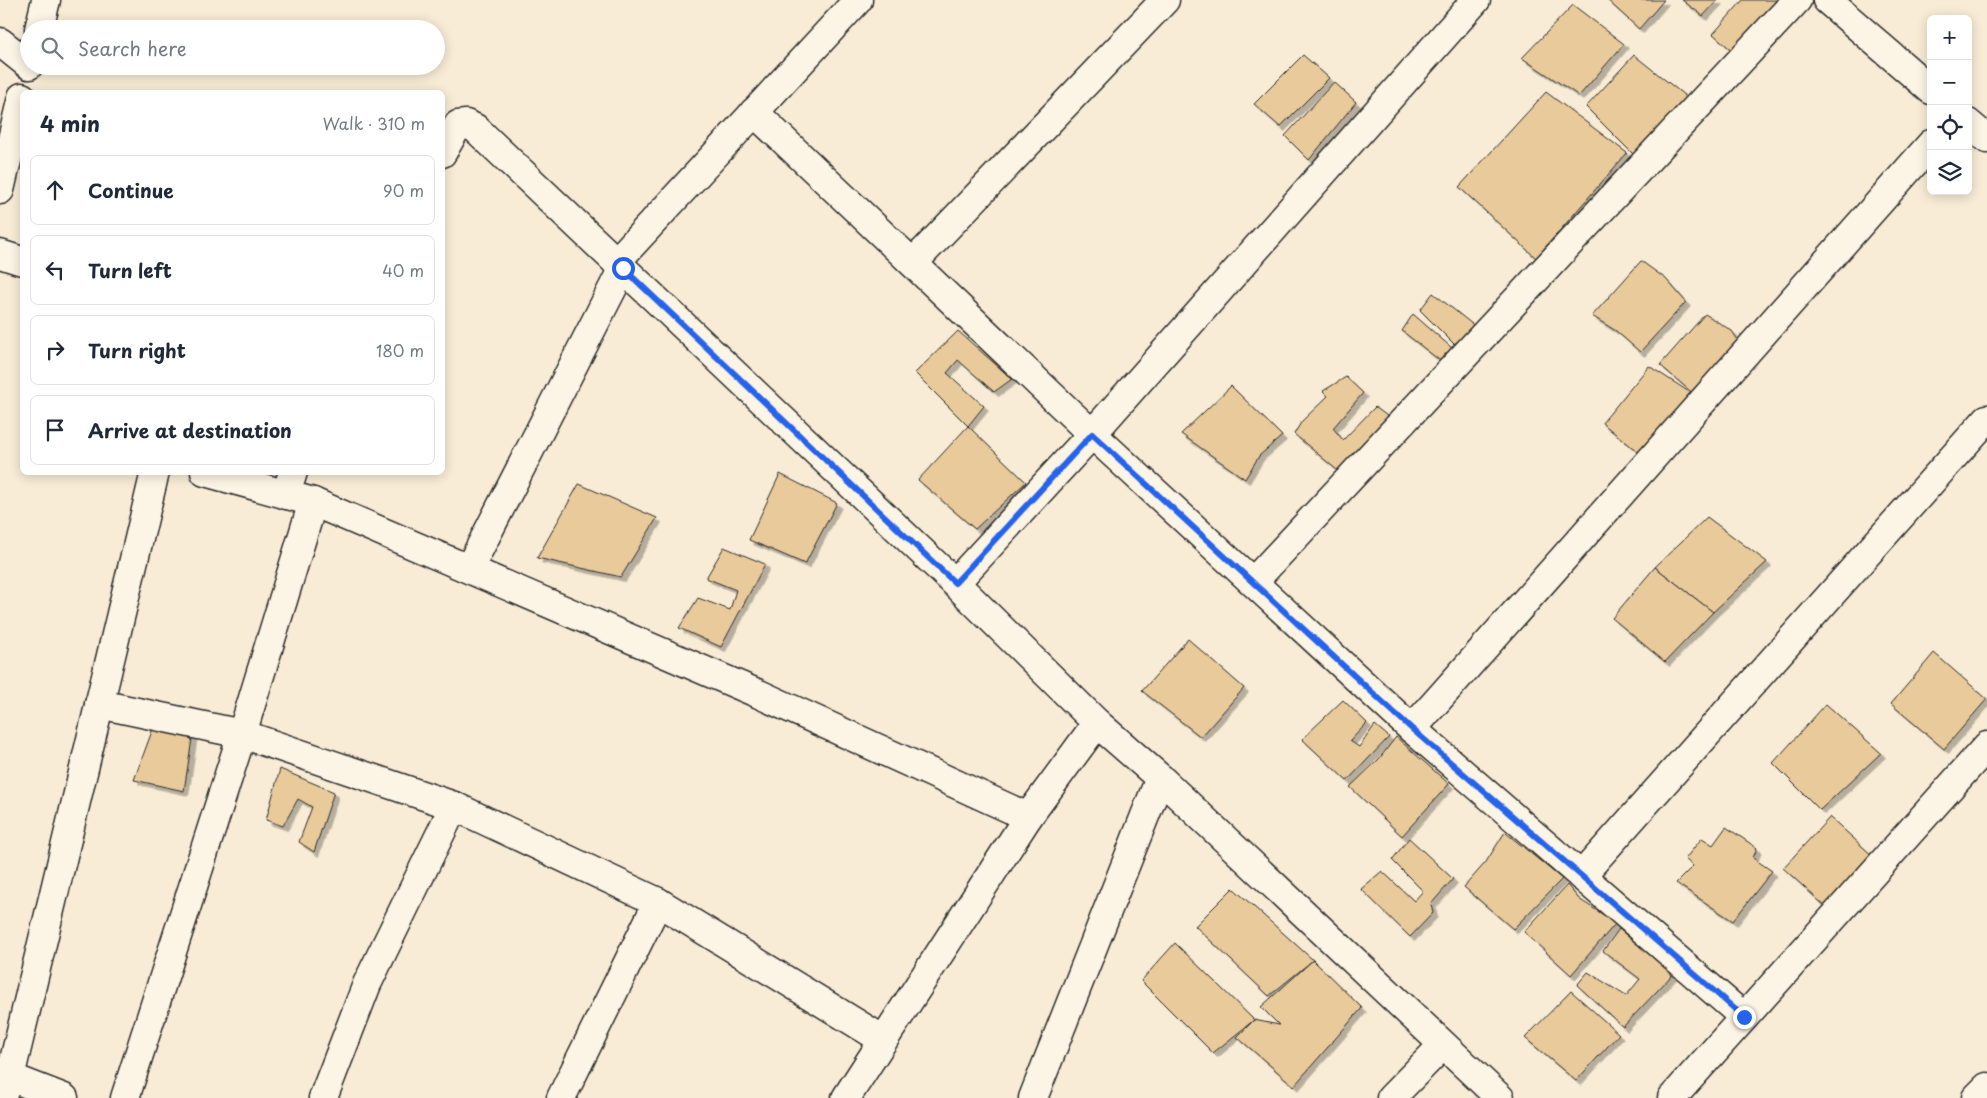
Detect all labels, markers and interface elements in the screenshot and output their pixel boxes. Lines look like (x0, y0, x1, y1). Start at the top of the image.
map controls (1927, 15, 1972, 195)
button: + (1927, 15, 1972, 60)
search box (20, 20, 445, 75)
icon: search (38, 34, 66, 62)
text: Search here (78, 34, 187, 62)
button: − (1927, 60, 1972, 105)
button: locate (1927, 105, 1972, 150)
text: 4 min (40, 107, 100, 139)
text: Walk · 310 m (323, 111, 425, 135)
button: layers (1927, 150, 1972, 195)
icon: ahead (41, 176, 69, 204)
text: Continue (88, 176, 174, 204)
text: 90 m (383, 178, 424, 202)
icon: left (41, 256, 69, 284)
text: Turn left (88, 256, 172, 284)
route start (612, 257, 635, 280)
text: 40 m (382, 258, 424, 282)
icon: right (41, 336, 69, 364)
text: Turn right (88, 336, 186, 364)
text: 180 m (376, 338, 424, 362)
icon: arrive (41, 416, 69, 444)
text: Arrive at destination (88, 416, 292, 444)
route end (1733, 1006, 1756, 1029)

